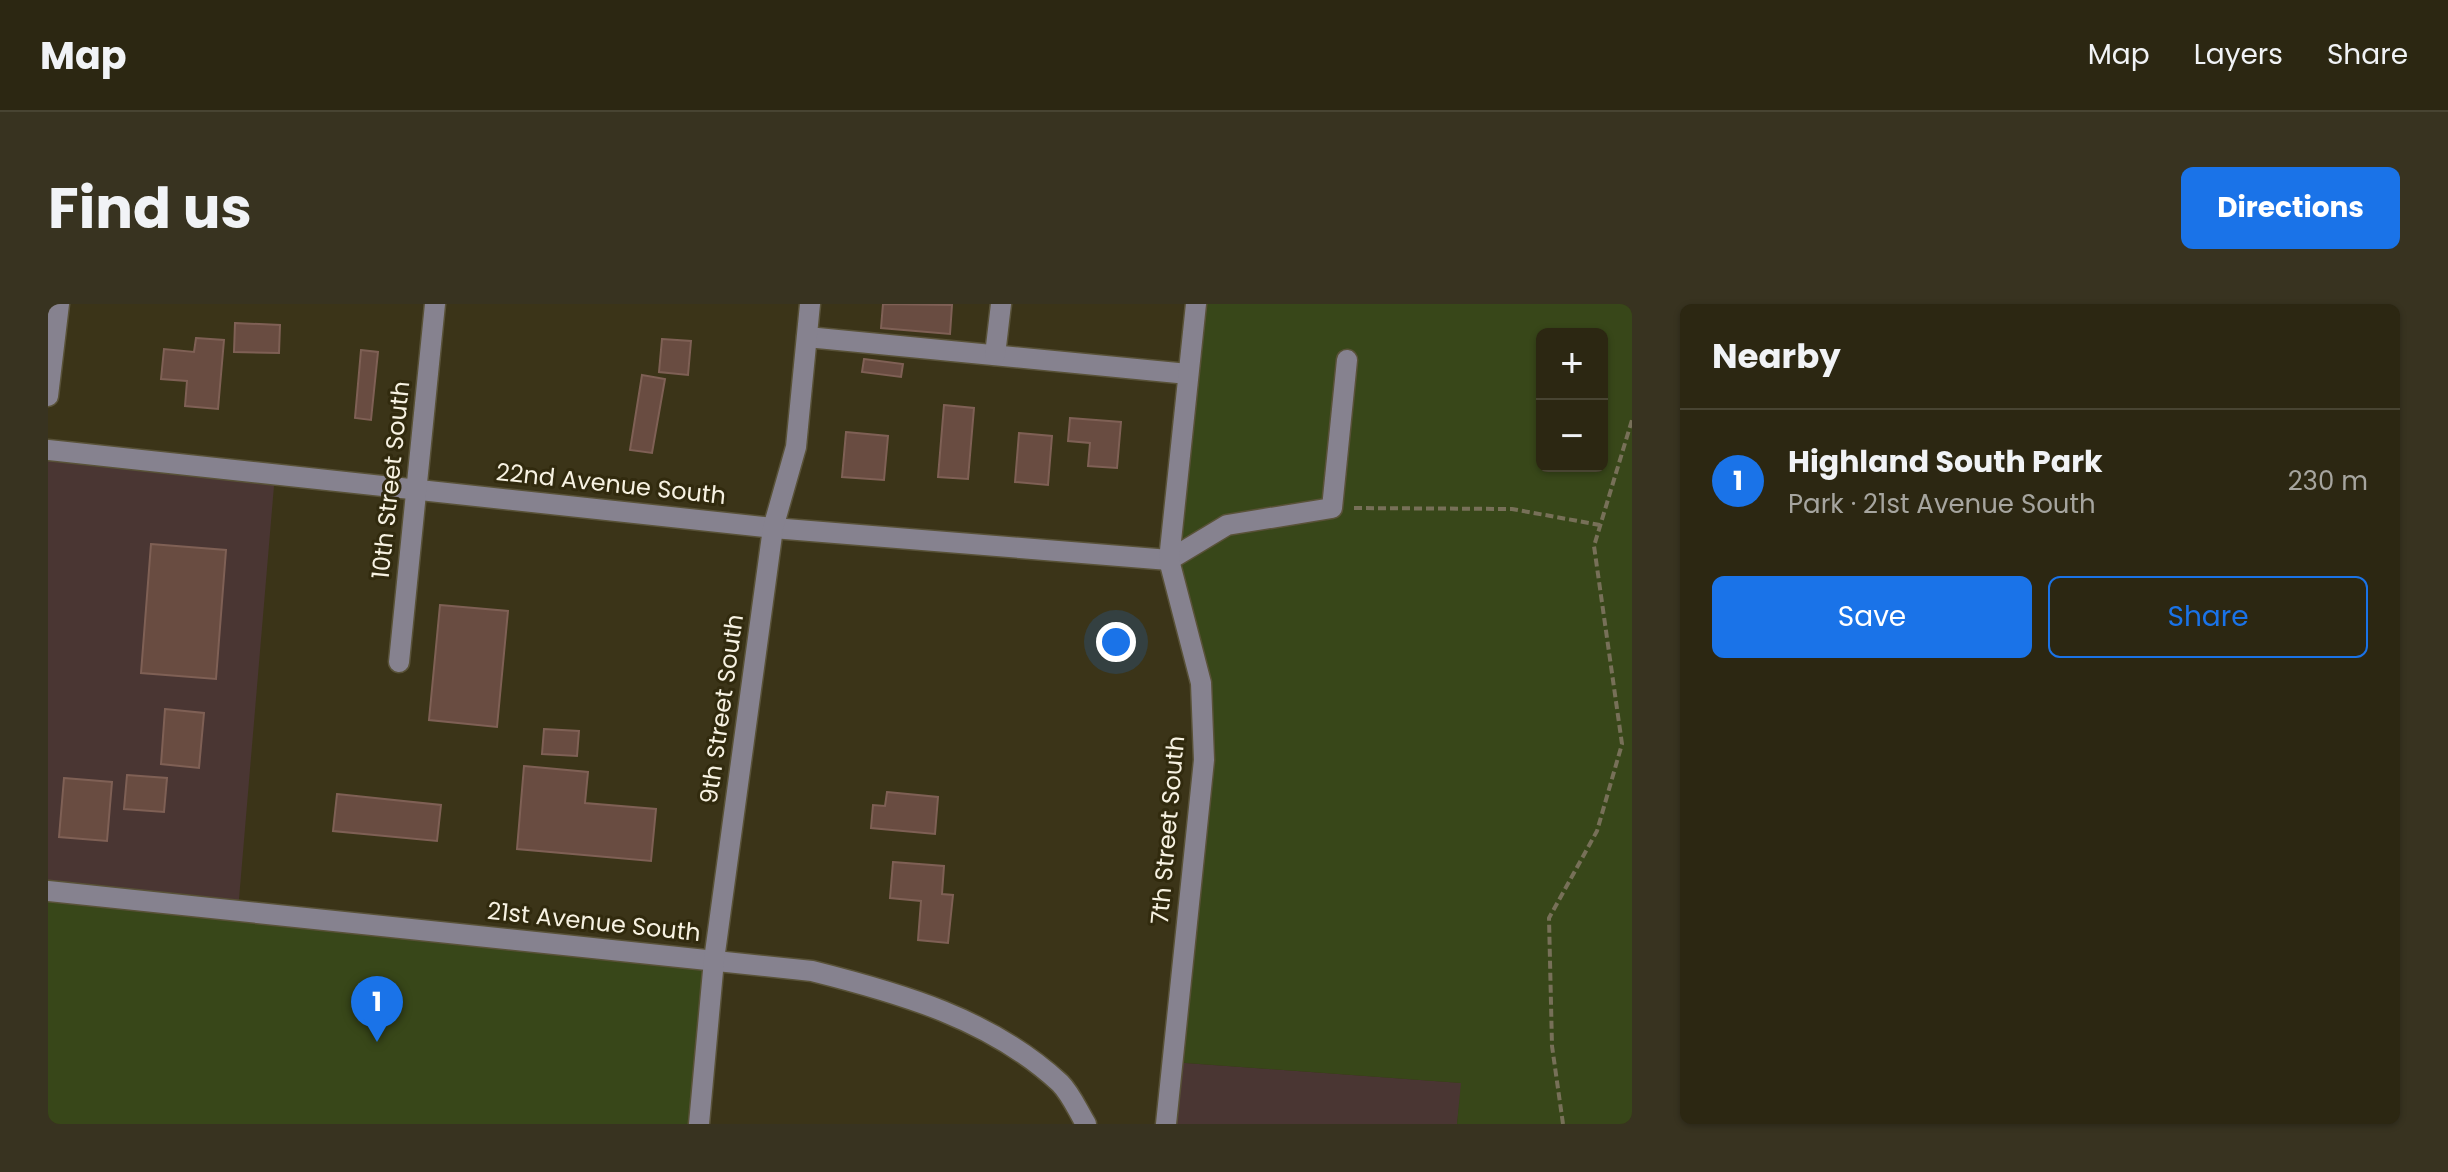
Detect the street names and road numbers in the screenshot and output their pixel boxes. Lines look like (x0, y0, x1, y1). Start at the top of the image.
street label: 10th Street South (364, 379, 417, 581)
street label: 22nd Avenue South (494, 455, 728, 512)
street label: 9th Street South (692, 612, 751, 806)
street label: 7th Street South (1143, 734, 1192, 926)
street label: 21st Avenue South (486, 894, 702, 949)

